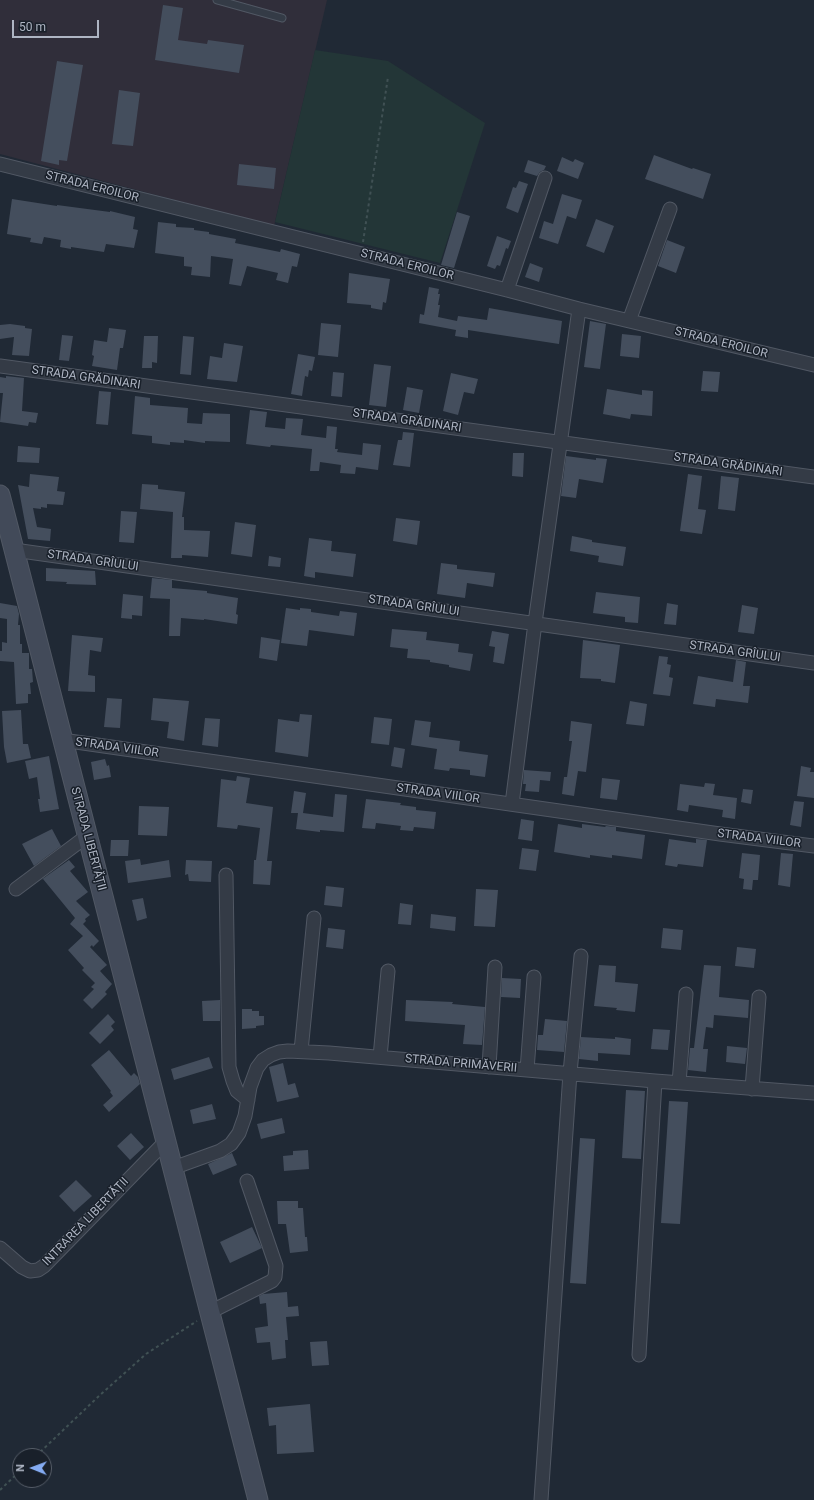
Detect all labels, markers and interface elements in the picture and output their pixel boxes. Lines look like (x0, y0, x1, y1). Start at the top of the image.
scale bar (14, 12, 101, 38)
text: 50 m (19, 20, 46, 34)
street label: STRADA EROILOR (44, 168, 140, 206)
street label: STRADA EROILOR (359, 246, 455, 284)
street label: STRADA EROILOR (673, 324, 769, 362)
street label: STRADA GRĂDINARI (31, 363, 141, 393)
street label: STRADA GRĂDINARI (352, 406, 462, 436)
street label: STRADA GRĂDINARI (673, 450, 783, 480)
street label: STRADA GRÎULUI (47, 547, 139, 575)
street label: STRADA GRÎULUI (368, 592, 460, 620)
street label: STRADA GRÎULUI (689, 638, 781, 666)
street label: STRADA VIILOR (74, 735, 160, 761)
street label: STRADA VIILOR (395, 781, 481, 807)
street label: STRADA LIBERTĂȚII (67, 786, 109, 892)
street label: STRADA VIILOR (716, 827, 802, 851)
street label: STRADA PRIMĂVERII (404, 1052, 518, 1076)
street label: INTRAREA LIBERTĂȚII (40, 1175, 132, 1269)
north arrow (12, 1448, 52, 1488)
text: N (14, 1464, 27, 1472)

